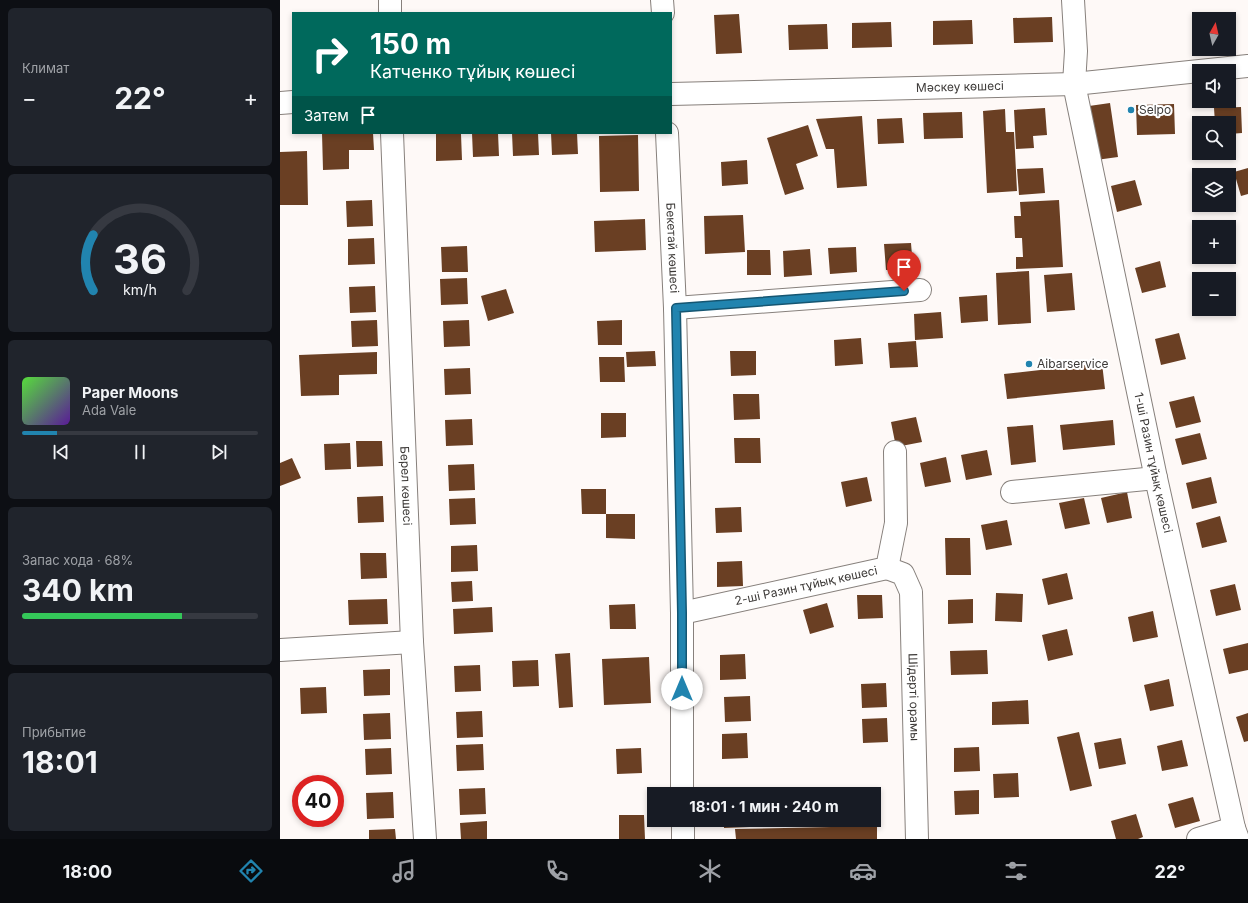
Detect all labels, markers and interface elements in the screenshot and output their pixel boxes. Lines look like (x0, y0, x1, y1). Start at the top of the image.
north arrow (1192, 12, 1236, 56)
map controls (1192, 12, 1236, 316)
text: 150 m (370, 27, 451, 61)
icon: right (304, 28, 356, 80)
text: Климат (22, 60, 69, 76)
text: Катченко тұйық көшесі (370, 61, 575, 82)
button: sound (1192, 64, 1236, 108)
street label: Мәскеу көшесі (916, 78, 1004, 95)
text: 22° (114, 80, 166, 116)
text: − (22, 85, 37, 111)
text: + (243, 85, 258, 111)
place label: Selpo (1139, 102, 1171, 117)
icon: arrive (357, 104, 379, 126)
marker: Selpo (1126, 105, 1136, 115)
text: Затем (304, 106, 349, 125)
button: search (1192, 116, 1236, 160)
button: layers (1192, 168, 1236, 212)
street label: Бекетай көшесі (663, 202, 682, 294)
button: + (1192, 220, 1236, 264)
text: 36 (113, 234, 167, 284)
pin (887, 250, 921, 291)
icon: arrive (893, 256, 915, 278)
button: − (1192, 272, 1236, 316)
text: km/h (123, 281, 157, 298)
place label: Aibarservice (1037, 356, 1109, 371)
marker: Aibarservice (1024, 359, 1034, 369)
text: Paper Moons (82, 383, 178, 402)
street label: 1-ші Разин тұйық көшесі (1131, 391, 1176, 534)
text: Ada Vale (82, 402, 136, 418)
icon: previous (50, 441, 72, 463)
icon: pause (129, 441, 151, 463)
icon: next (208, 441, 230, 463)
street label: Берел көшесі (397, 446, 415, 526)
text: Запас хода · 68% (22, 552, 133, 568)
street label: 2-ші Разин тұйық көшесі (733, 562, 879, 608)
text: 340 km (22, 572, 134, 608)
street label: Шідерті орамы (905, 653, 923, 741)
position arrow (661, 668, 703, 710)
text: Прибытие (22, 724, 86, 740)
text: 18:01 (22, 744, 98, 780)
speed limit sign: 40 (292, 775, 344, 827)
text: 18:01 · 1 мин · 240 m (689, 797, 839, 816)
icon: directions (237, 857, 265, 885)
icon: music (390, 857, 418, 885)
icon: phone (543, 857, 571, 885)
icon: climate (696, 857, 724, 885)
icon: car (849, 857, 877, 885)
icon: filters (1002, 857, 1030, 885)
text: 18:00 (62, 861, 112, 882)
text: 22° (1155, 861, 1186, 882)

